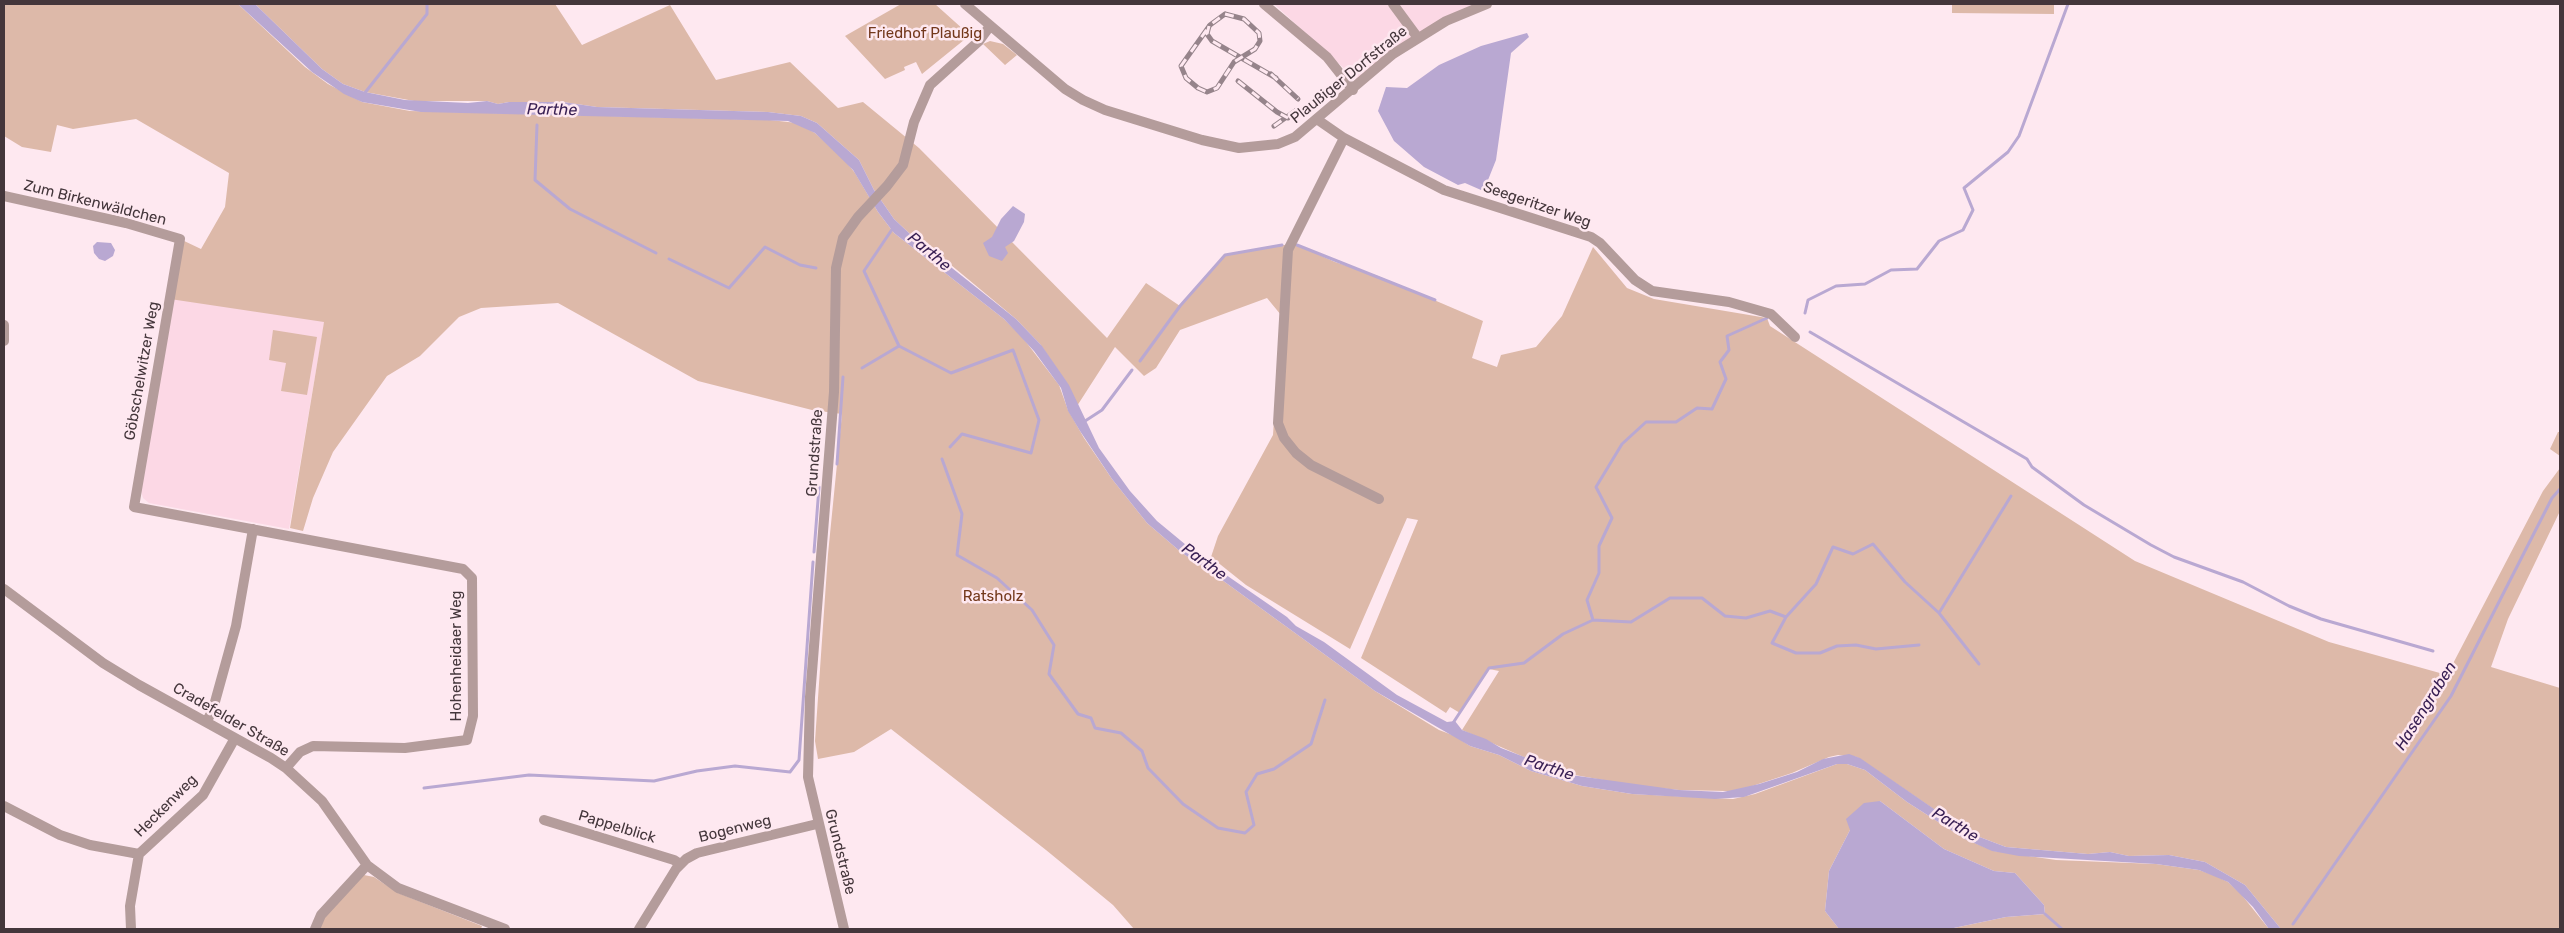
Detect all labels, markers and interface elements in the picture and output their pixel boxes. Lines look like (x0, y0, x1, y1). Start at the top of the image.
street label: Plaußiger Dorfstraße (1287, 22, 1411, 128)
park label: Friedhof Plaußig (868, 25, 982, 43)
water label: Parthe (527, 100, 577, 120)
street label: Zum Birkenwäldchen (22, 177, 168, 229)
street label: Seegeritzer Weg (1481, 178, 1593, 232)
water label: Parthe (903, 228, 955, 276)
street label: Göbschelwitzer Weg (121, 300, 163, 442)
street label: Grundstraße (803, 409, 827, 497)
water label: Parthe (1178, 539, 1230, 585)
park label: Ratsholz (963, 588, 1023, 606)
street label: Hohenheidaer Weg (448, 590, 466, 722)
water label: Hasengraben (2391, 658, 2461, 754)
street label: Cradefelder Straße (169, 679, 293, 761)
water label: Parthe (1522, 751, 1576, 785)
street label: Heckenweg (131, 771, 201, 841)
water label: Parthe (1928, 804, 1982, 846)
street label: Pappelblick (576, 807, 658, 847)
street label: Grundstraße (821, 807, 859, 897)
street label: Bogenweg (697, 811, 773, 847)

